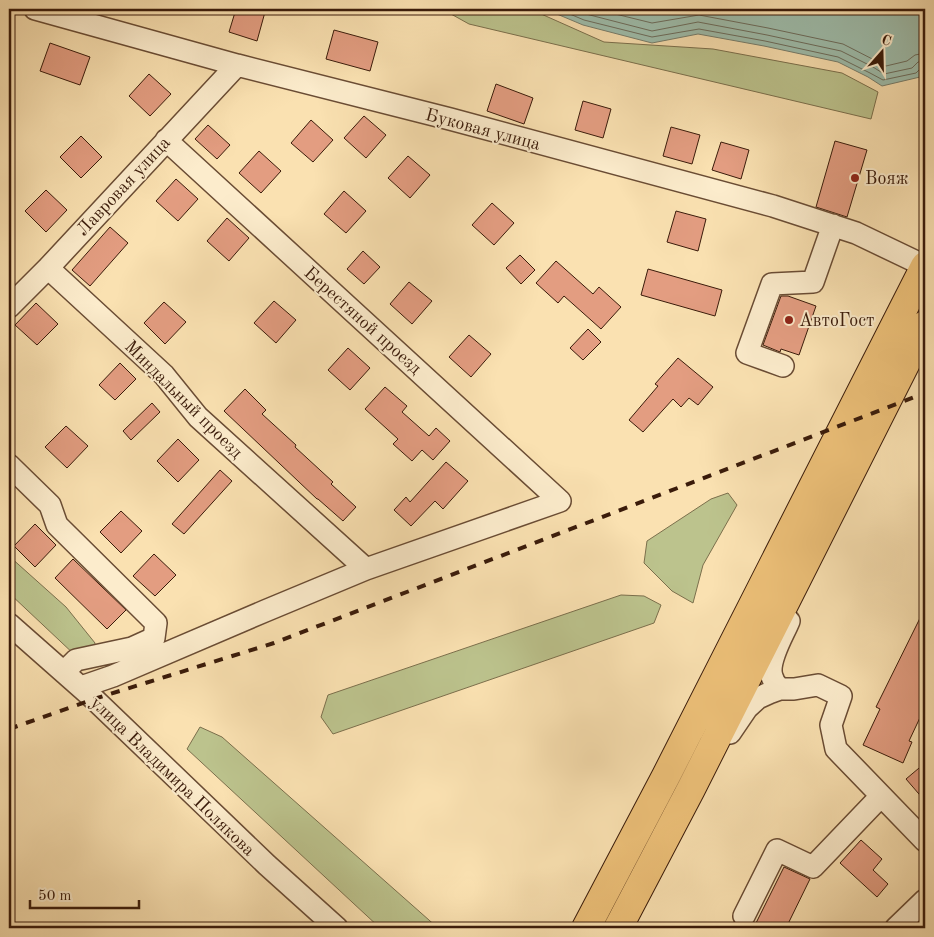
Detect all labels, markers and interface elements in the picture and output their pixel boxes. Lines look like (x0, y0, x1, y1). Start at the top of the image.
north arrow (856, 28, 906, 78)
text: С (879, 33, 893, 49)
street label: Буковая улица (423, 106, 542, 154)
street label: Лавровая улица (74, 134, 174, 240)
place label: Вояж (865, 170, 909, 188)
marker: Вояж (849, 172, 861, 184)
street label: Берестяной проезд (300, 264, 425, 378)
place label: АвтоГост (799, 312, 875, 330)
marker: АвтоГост (783, 314, 795, 326)
street label: Миндальный проезд (121, 337, 246, 462)
street label: улица Владимира Полякова (87, 694, 258, 860)
scale bar (30, 877, 139, 909)
text: 50 m (38, 889, 72, 904)

